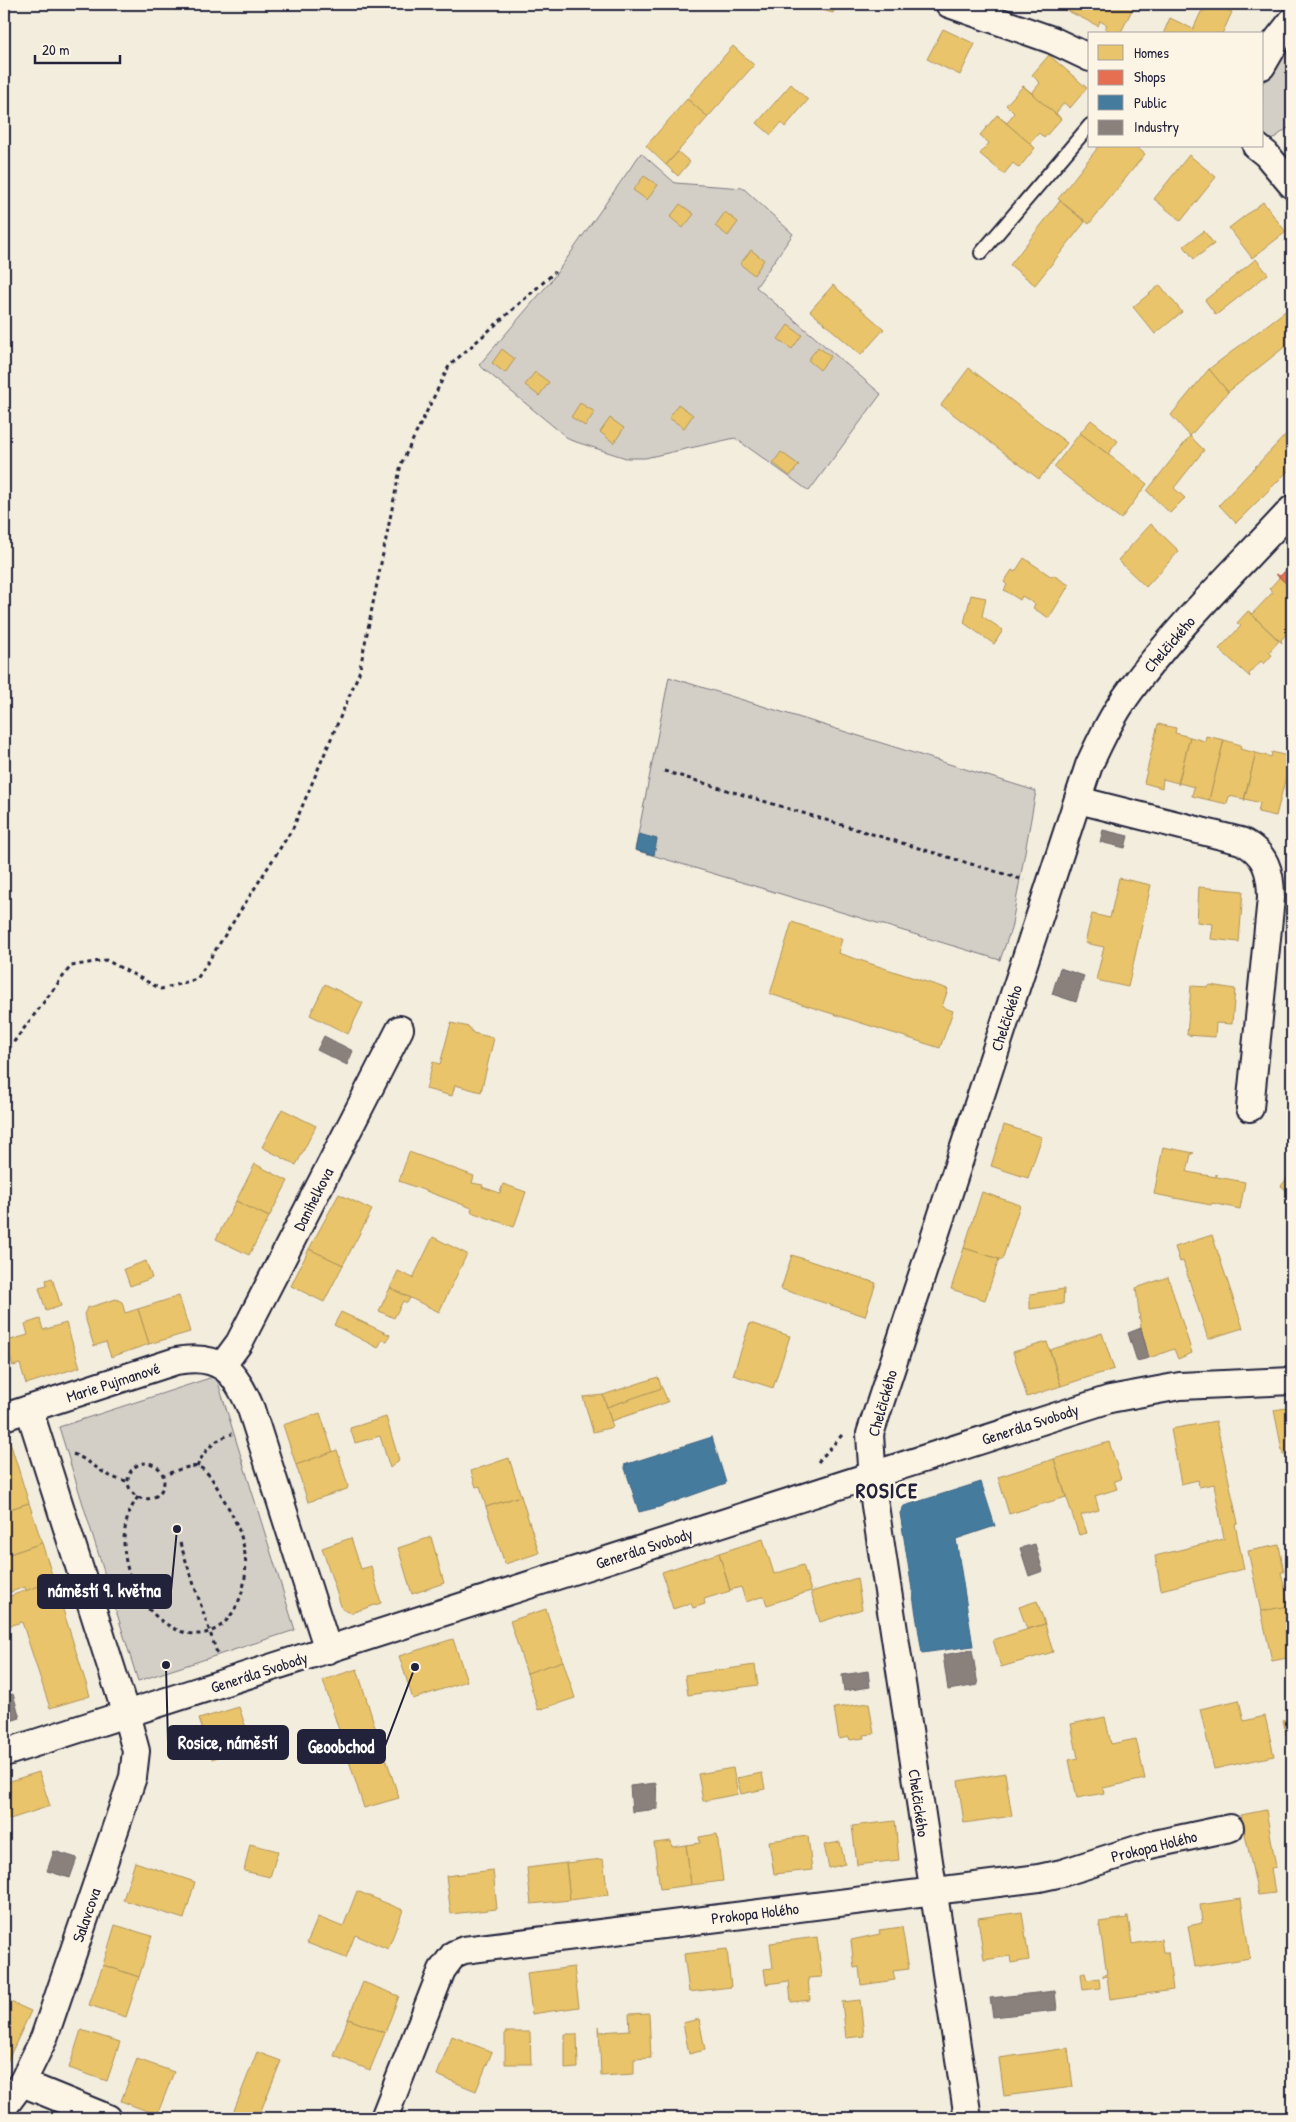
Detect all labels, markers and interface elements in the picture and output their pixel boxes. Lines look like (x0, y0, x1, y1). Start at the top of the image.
scale bar (35, 32, 120, 64)
legend (1088, 32, 1264, 148)
text: 20 m (42, 39, 69, 60)
text: Homes (1134, 42, 1169, 63)
text: Shops (1134, 66, 1166, 87)
text: Public (1134, 92, 1167, 113)
text: Industry (1134, 116, 1179, 137)
street label: Chelčického (1138, 611, 1200, 677)
street label: Chelčického (985, 982, 1027, 1054)
street label: Danihelkova (288, 1164, 338, 1234)
street label: Marie Pujmanové (63, 1356, 163, 1407)
street label: Chelčického (862, 1367, 902, 1439)
street label: Generála Svobody (979, 1398, 1081, 1450)
district label: ROSICE (856, 1476, 918, 1505)
street label: Generála Svobody (593, 1522, 695, 1574)
callout: náměstí 9. května (38, 1575, 171, 1608)
text: náměstí 9. května (47, 1578, 162, 1603)
street label: Generála Svobody (208, 1646, 310, 1698)
callout: Rosice, náměstí (168, 1726, 288, 1759)
text: Rosice, náměstí (178, 1730, 278, 1755)
callout: Geoobchod (298, 1730, 385, 1763)
text: Geoobchod (308, 1734, 374, 1759)
street label: Chelčického (903, 1768, 935, 1839)
street label: Prokopa Holého (1109, 1825, 1200, 1867)
street label: Salavcova (67, 1885, 105, 1945)
street label: Prokopa Holého (710, 1897, 801, 1929)

